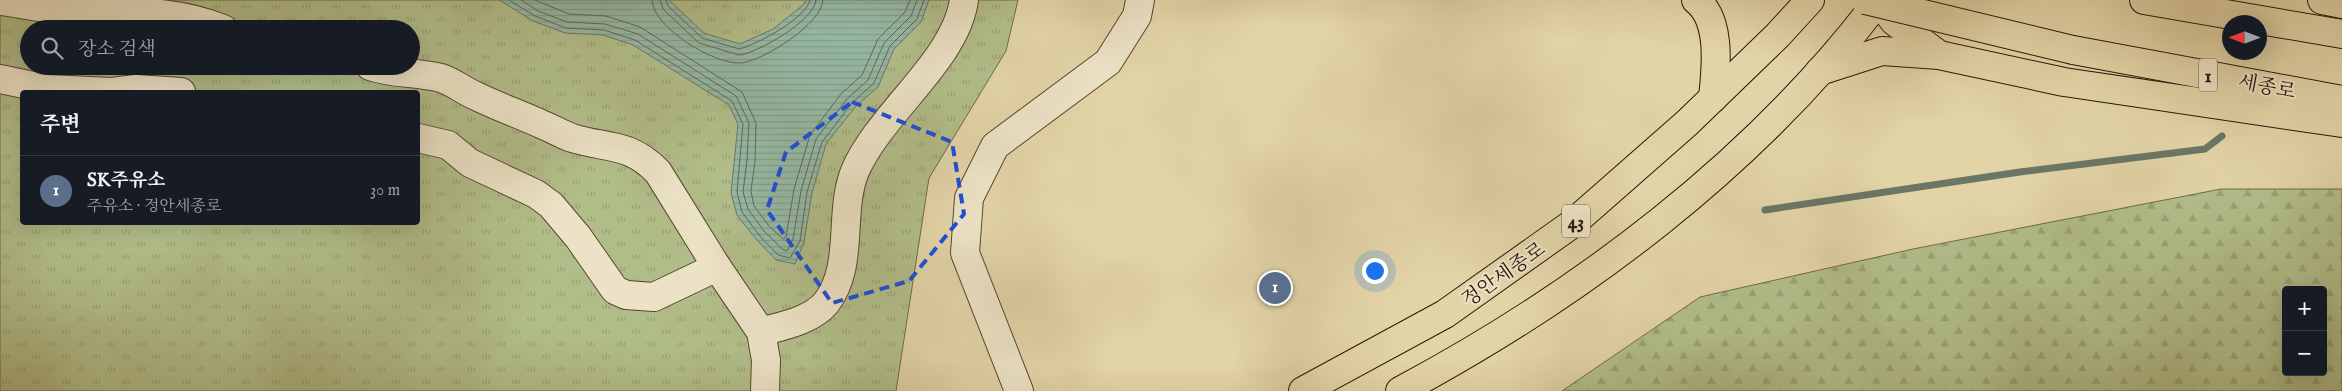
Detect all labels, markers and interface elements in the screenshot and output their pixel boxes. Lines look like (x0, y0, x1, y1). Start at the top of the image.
north arrow (2222, 15, 2267, 60)
search box (20, 20, 420, 75)
icon: search (38, 34, 66, 62)
text: 장소 검색 (78, 38, 156, 62)
road number: 1 (2199, 58, 2217, 92)
street label: 세종로 (2236, 70, 2298, 105)
text: 주변 (40, 112, 81, 139)
text: SK주유소 (87, 169, 166, 193)
text: 1 (53, 181, 59, 201)
text: 30 m (370, 181, 400, 201)
text: 주유소 · 정안세종로 (87, 197, 221, 217)
road number: 43 (1562, 205, 1590, 238)
street label: 정안세종로 (1457, 237, 1551, 313)
your location (1362, 258, 1388, 284)
pin: 1 (1259, 269, 1291, 307)
map controls (2282, 286, 2327, 376)
button: + (2282, 286, 2327, 331)
button: − (2282, 331, 2327, 376)

